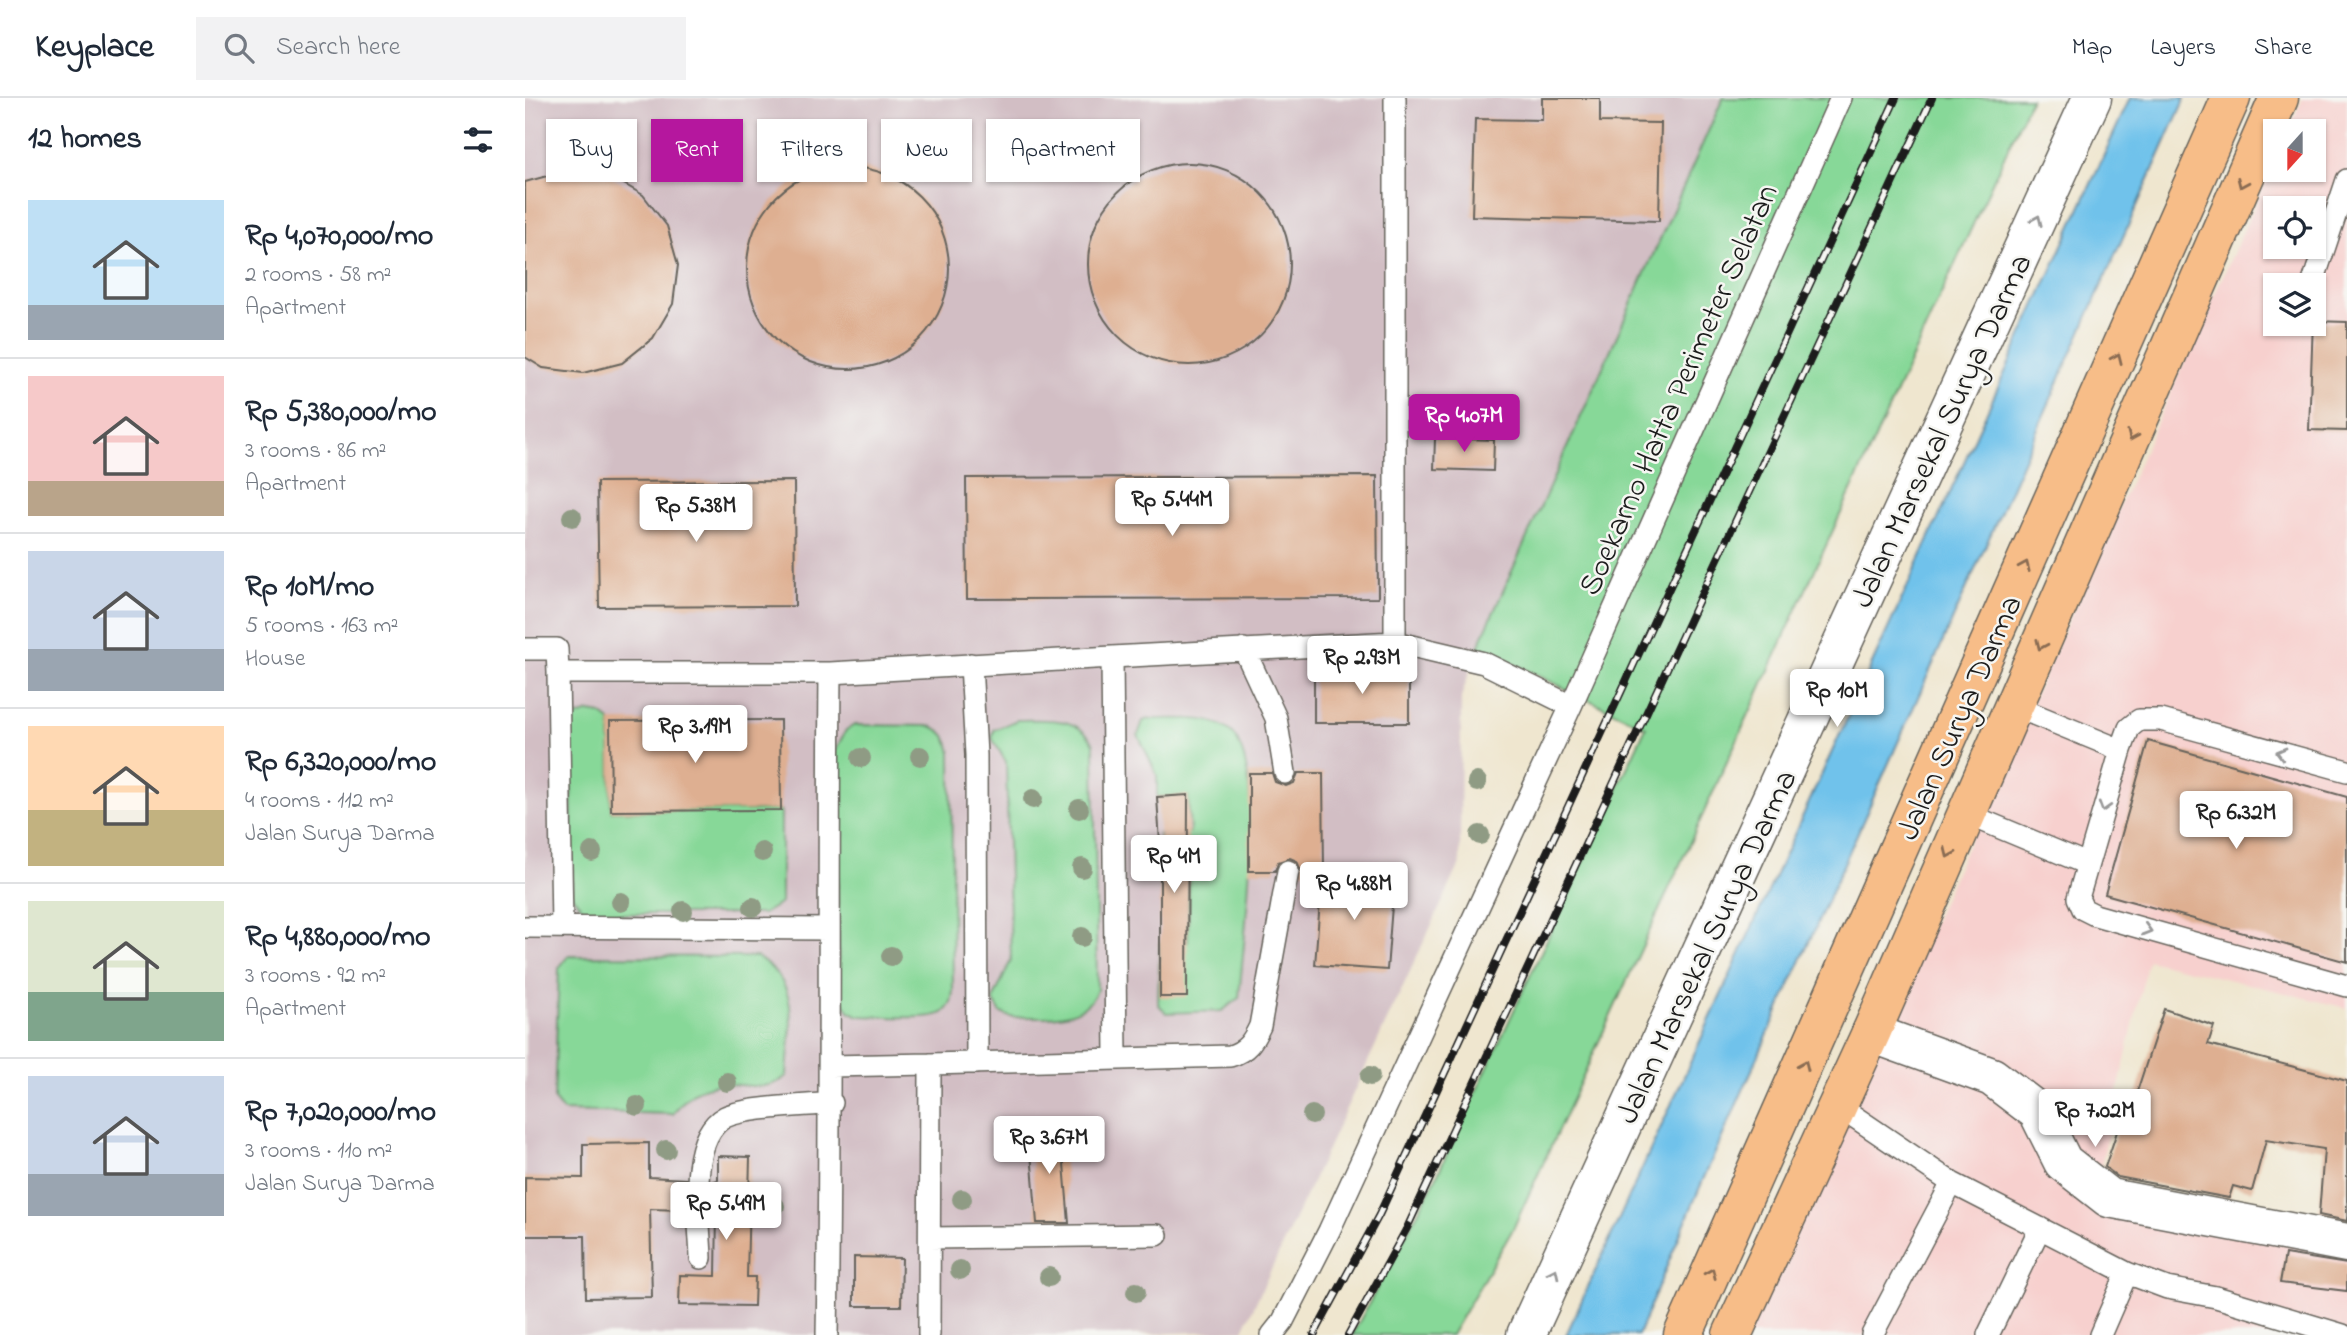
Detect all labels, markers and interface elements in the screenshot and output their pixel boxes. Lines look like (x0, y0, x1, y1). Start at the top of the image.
search box (196, 17, 686, 80)
text: Keyplace (35, 24, 154, 72)
icon: search (220, 29, 258, 67)
text: Search here (276, 29, 400, 67)
text: Map (2072, 31, 2112, 66)
text: Layers (2150, 31, 2216, 66)
text: Share (2254, 31, 2312, 66)
text: 12 homes (28, 118, 142, 162)
chip: Buy (546, 119, 637, 182)
chip: Rent (651, 119, 743, 182)
chip: Filters (757, 119, 867, 182)
chip: New (881, 119, 972, 182)
chip: Apartment (986, 119, 1140, 182)
north arrow (2263, 119, 2326, 182)
map controls (2263, 119, 2326, 336)
icon: filters (459, 121, 497, 159)
one-way arrow (2236, 176, 2250, 188)
street label: Soekarno Hatta Perimeter Selatan (1568, 177, 1792, 604)
button: locate (2263, 196, 2326, 259)
one-way arrow (2028, 214, 2042, 227)
text: Rp 4,070,000/mo (245, 215, 433, 259)
icon: home (84, 228, 168, 312)
street label: Jalan Marsekal Surya Darma (1840, 247, 2046, 616)
text: 2 rooms · 58 m² (245, 259, 391, 292)
button: layers (2263, 273, 2326, 336)
text: Apartment (245, 292, 346, 325)
one-way arrow (2109, 353, 2123, 365)
text: Rp 5,380,000/mo (245, 391, 437, 435)
pin: Rp 4.07M (1392, 394, 1536, 454)
text: Rp 4.07M (1425, 400, 1503, 433)
icon: home (84, 404, 168, 488)
one-way arrow (2126, 430, 2140, 442)
text: 3 rooms · 86 m² (245, 435, 386, 468)
text: Apartment (245, 468, 346, 501)
pin: Rp 5.44M (1100, 478, 1244, 538)
pin: Rp 5.38M (624, 484, 768, 544)
text: Rp 5.44M (1131, 484, 1213, 517)
text: Rp 5.38M (656, 490, 736, 523)
one-way arrow (2017, 561, 2031, 573)
text: Rp 10M/mo (245, 566, 374, 610)
icon: home (84, 579, 168, 663)
street label: Jalan Surya Darma (1886, 588, 2036, 849)
text: 5 rooms · 163 m² (245, 610, 398, 643)
pin: Rp 2.93M (1290, 636, 1434, 696)
one-way arrow (2035, 638, 2049, 650)
text: Rp 2.93M (1323, 642, 1401, 675)
text: House (245, 643, 305, 676)
pin: Rp 10M (1780, 670, 1894, 729)
text: Rp 10M (1806, 675, 1868, 708)
pin: Rp 3.19M (623, 706, 767, 765)
text: Rp 3.19M (658, 711, 732, 744)
text: Rp 6,320,000/mo (245, 741, 436, 785)
one-way arrow (2275, 747, 2287, 761)
icon: home (84, 754, 168, 838)
street label: Jalan Marsekal Surya Darma (1605, 763, 1811, 1132)
text: 4 rooms · 112 m² (245, 785, 394, 818)
pin: Rp 6.32M (2164, 792, 2308, 851)
text: Rp 6.32M (2196, 797, 2276, 830)
one-way arrow (2098, 801, 2112, 813)
text: Jalan Surya Darma (245, 818, 435, 851)
pin: Rp 4M (1125, 836, 1223, 895)
text: Rp 4M (1147, 841, 1201, 874)
one-way arrow (1943, 846, 1957, 859)
pin: Rp 4.88M (1282, 862, 1426, 922)
text: Rp 4.88M (1316, 868, 1392, 901)
text: Rp 4,880,000/mo (245, 916, 431, 960)
one-way arrow (2141, 921, 2153, 936)
icon: home (84, 929, 168, 1013)
text: 3 rooms · 92 m² (245, 960, 386, 993)
text: Apartment (245, 993, 346, 1026)
one-way arrow (1796, 1060, 1810, 1073)
pin: Rp 7.02M (2023, 1090, 2167, 1149)
text: Rp 7,020,000/mo (245, 1091, 436, 1135)
text: Rp 7.02M (2055, 1095, 2135, 1128)
icon: home (84, 1104, 168, 1188)
pin: Rp 3.67M (977, 1116, 1121, 1176)
text: Rp 3.67M (1010, 1122, 1088, 1155)
text: 3 rooms · 110 m² (245, 1135, 392, 1168)
text: Jalan Surya Darma (245, 1168, 435, 1201)
pin: Rp 5.49M (654, 1182, 798, 1242)
text: Rp 5.49M (686, 1188, 766, 1221)
one-way arrow (1546, 1268, 1560, 1280)
one-way arrow (1703, 1268, 1717, 1280)

